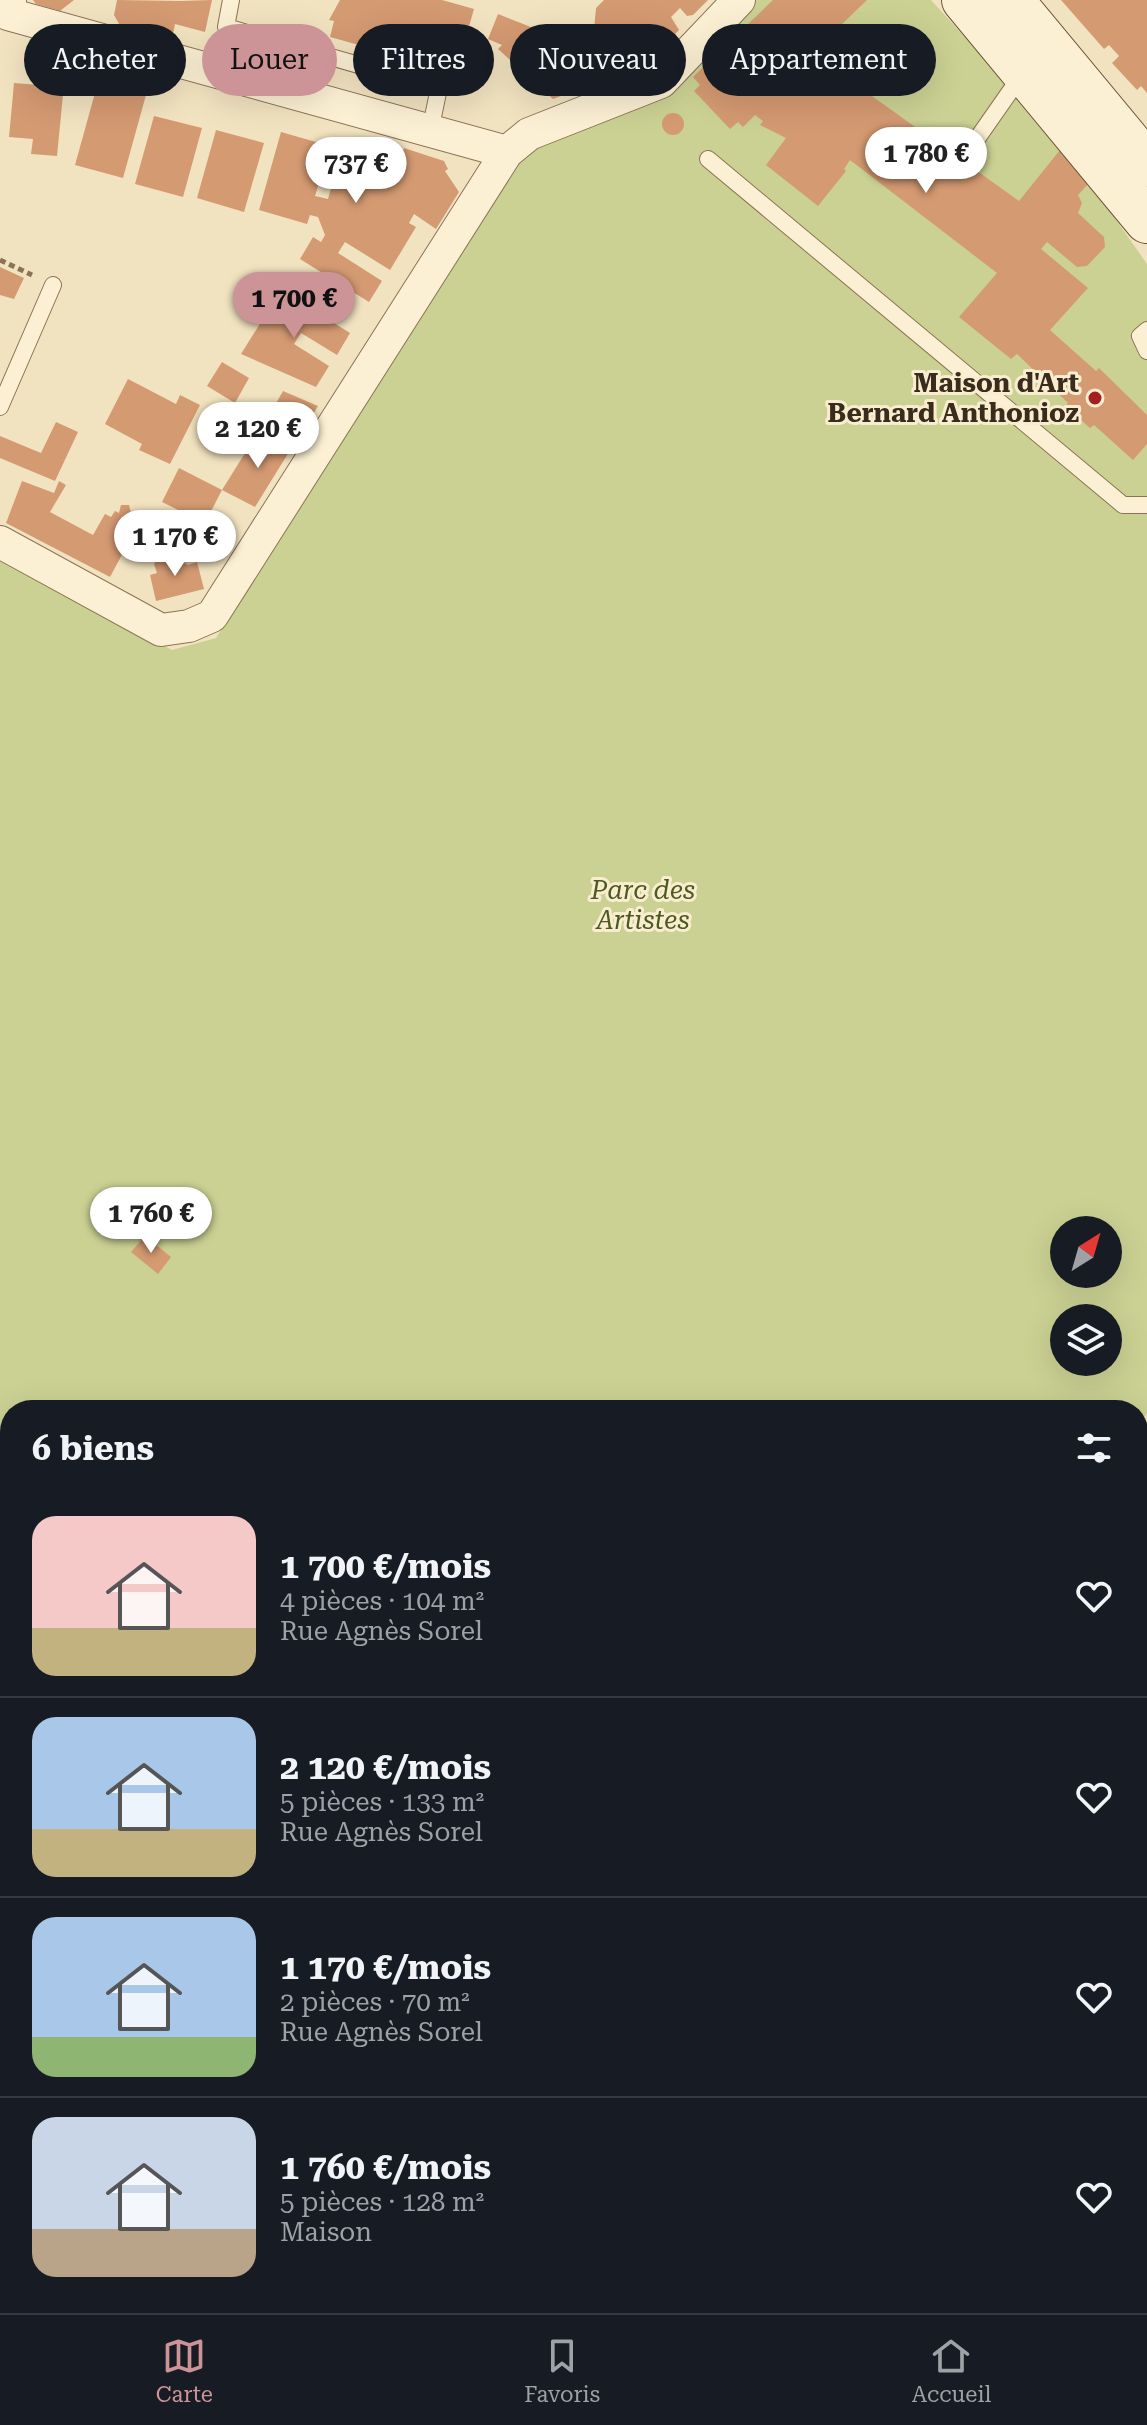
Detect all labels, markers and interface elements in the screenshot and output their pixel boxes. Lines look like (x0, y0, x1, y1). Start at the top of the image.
chip: Acheter (24, 24, 186, 96)
chip: Louer (202, 24, 337, 96)
chip: Filtres (353, 24, 494, 96)
chip: Nouveau (510, 24, 686, 96)
chip: Appartement (702, 24, 936, 96)
pin: 1 780 € (852, 127, 1000, 195)
pin: 737 € (300, 137, 412, 205)
text: 1 780 € (883, 138, 969, 168)
text: 737 € (324, 148, 388, 178)
pin: 1 700 € (220, 272, 368, 340)
text: 1 700 € (251, 283, 337, 313)
place label: Maison d'Art Bernard Anthonioz (828, 368, 1079, 428)
marker: Maison d'Art Bernard Anthonioz (1086, 389, 1104, 407)
pin: 2 120 € (184, 402, 332, 470)
text: 2 120 € (215, 413, 301, 443)
pin: 1 170 € (101, 510, 249, 578)
text: 1 170 € (132, 521, 218, 551)
park label: Parc des Artistes (590, 875, 695, 935)
pin: 1 760 € (77, 1187, 225, 1255)
text: 1 760 € (108, 1198, 194, 1228)
north arrow (1050, 1216, 1122, 1288)
map controls (1050, 1216, 1122, 1376)
button: layers (1050, 1304, 1122, 1376)
icon: filters (1072, 1426, 1116, 1470)
text: 6 biens (32, 1428, 154, 1468)
text: 1 700 €/mois (280, 1546, 491, 1586)
icon: home (96, 1548, 192, 1644)
icon: heart (1072, 1574, 1116, 1618)
text: 4 pièces · 104 m² (280, 1586, 484, 1616)
text: Rue Agnès Sorel (280, 1616, 483, 1646)
text: 2 120 €/mois (280, 1747, 491, 1787)
icon: home (96, 1749, 192, 1845)
icon: heart (1072, 1775, 1116, 1819)
text: 5 pièces · 133 m² (280, 1787, 484, 1817)
text: Rue Agnès Sorel (280, 1817, 483, 1847)
text: 1 170 €/mois (280, 1947, 491, 1987)
icon: home (96, 1949, 192, 2045)
icon: heart (1072, 1975, 1116, 2019)
text: 2 pièces · 70 m² (280, 1987, 470, 2017)
text: Rue Agnès Sorel (280, 2017, 483, 2047)
text: 1 760 €/mois (280, 2147, 491, 2187)
icon: home (96, 2149, 192, 2245)
icon: heart (1072, 2175, 1116, 2219)
text: 5 pièces · 128 m² (280, 2187, 484, 2217)
text: Maison (280, 2217, 372, 2247)
tab: Carte (156, 2334, 213, 2407)
tab: Favoris (524, 2334, 600, 2407)
tab: Accueil (912, 2334, 991, 2407)

